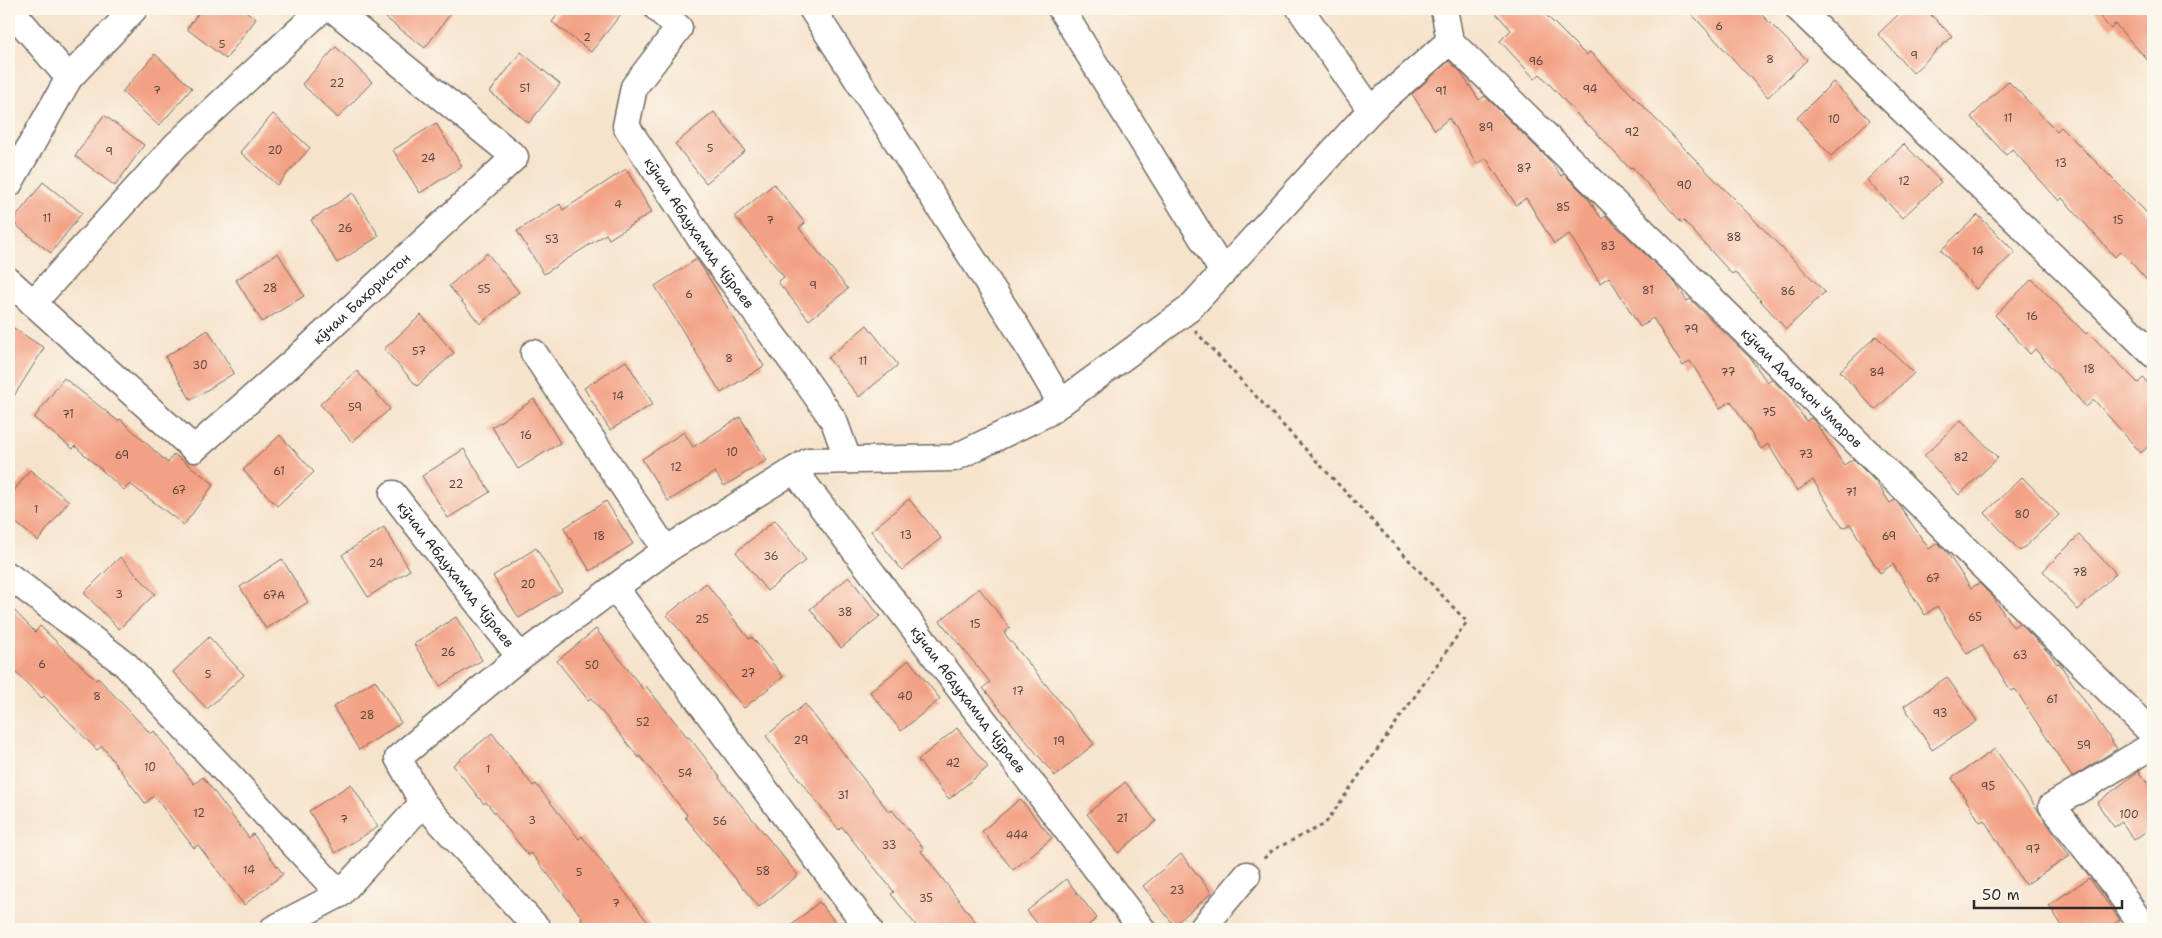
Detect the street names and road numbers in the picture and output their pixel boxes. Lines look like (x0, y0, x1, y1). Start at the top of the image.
street label: кӯчаи Абдуҳамид Ҷӯраев (640, 154, 758, 312)
street label: кӯчаи Баҳористон (309, 249, 414, 348)
street label: кӯчаи Дадоҷон Умаров (1737, 324, 1866, 452)
street label: кӯчаи Абдуҳамид Ҷӯраев (393, 498, 518, 651)
street label: кӯчаи Абдуҳамид Ҷӯраев (906, 622, 1030, 777)

